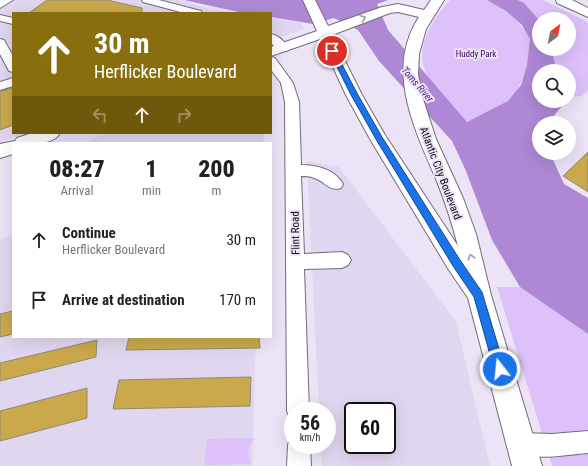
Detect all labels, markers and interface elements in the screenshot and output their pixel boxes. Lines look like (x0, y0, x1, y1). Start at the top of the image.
north arrow (532, 12, 576, 56)
map controls (532, 12, 576, 160)
one-way arrow (359, 15, 366, 23)
text: 30 m (94, 27, 150, 60)
icon: ahead (28, 28, 80, 80)
pin (315, 34, 349, 68)
icon: arrive (321, 40, 343, 62)
park label: Huddy Park (456, 49, 496, 59)
text: Herflicker Boulevard (94, 61, 237, 82)
button: search (532, 64, 576, 108)
water label: Toms River (400, 65, 436, 105)
icon: left (89, 104, 111, 126)
icon: ahead (131, 104, 153, 126)
icon: right (173, 104, 195, 126)
button: layers (532, 116, 576, 160)
street label: Atlantic City Boulevard (417, 125, 464, 221)
text: 08:27 (49, 155, 105, 183)
text: 1 (145, 155, 158, 183)
text: 200 (198, 155, 235, 183)
text: Arrival (60, 183, 94, 198)
text: min (142, 183, 161, 198)
text: m (212, 183, 221, 198)
street label: Flint Road (289, 211, 302, 255)
text: Continue (62, 224, 116, 242)
icon: ahead (28, 229, 50, 251)
text: 30 m (226, 231, 256, 249)
text: Herflicker Boulevard (62, 242, 165, 257)
one-way arrow (467, 254, 476, 261)
icon: arrive (28, 289, 50, 311)
text: Arrive at destination (62, 291, 185, 309)
text: 170 m (219, 291, 256, 309)
position arrow (479, 348, 521, 390)
speed limit sign: 60 (344, 402, 396, 454)
text: 56 (300, 411, 320, 435)
text: km/h (300, 432, 320, 443)

